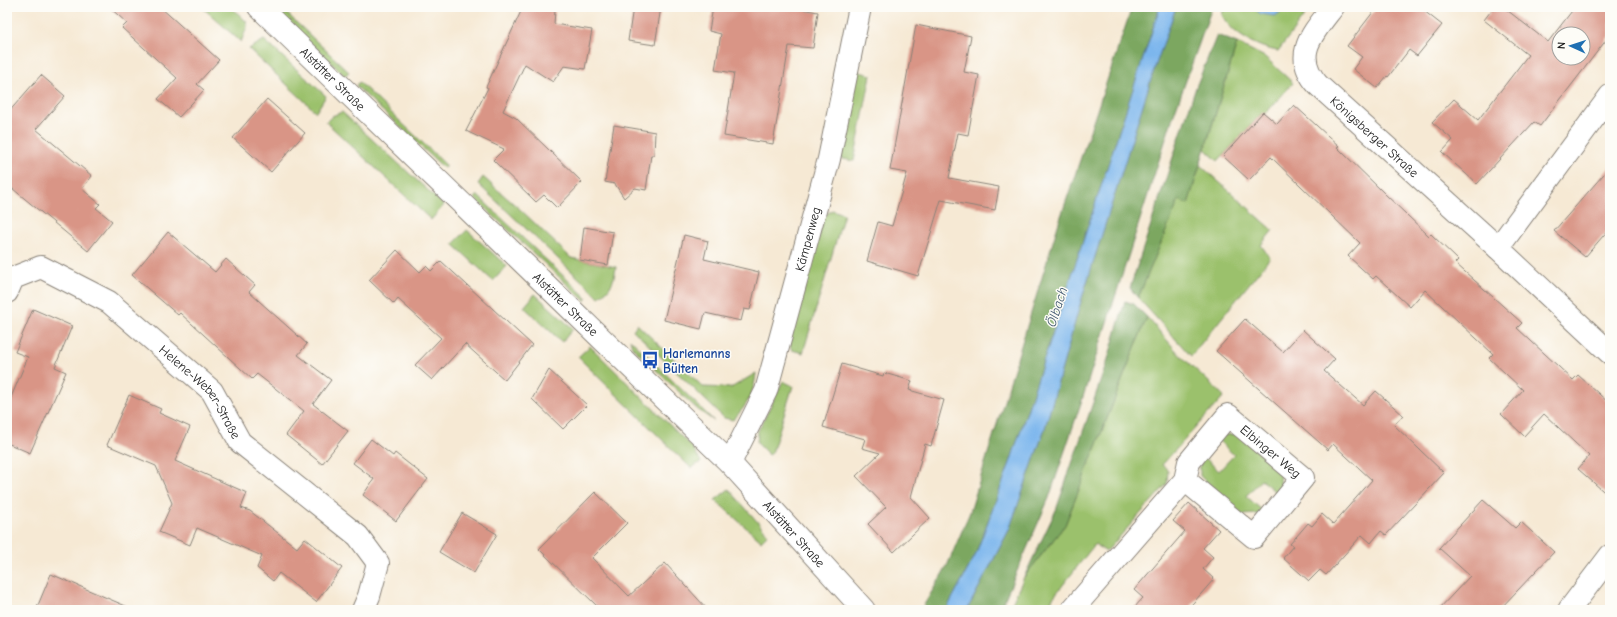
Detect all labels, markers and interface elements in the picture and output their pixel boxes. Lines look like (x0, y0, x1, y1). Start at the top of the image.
north arrow (1551, 26, 1591, 66)
text: N (1555, 42, 1568, 49)
street label: Alstätter Straße (297, 44, 369, 114)
street label: Königsberger Straße (1328, 93, 1422, 180)
street label: Kämpenweg (791, 205, 823, 273)
street label: Alstätter Straße (530, 269, 602, 339)
water label: Ölbach (1043, 285, 1071, 329)
street label: Helene-Weber-Straße (156, 342, 244, 442)
place label: Harlemanns Bülten (663, 346, 731, 376)
bus stop icon: Harlemanns Bülten (640, 350, 660, 370)
street label: Elbinger Weg (1238, 421, 1304, 481)
street label: Alstätter Straße (760, 497, 829, 570)

